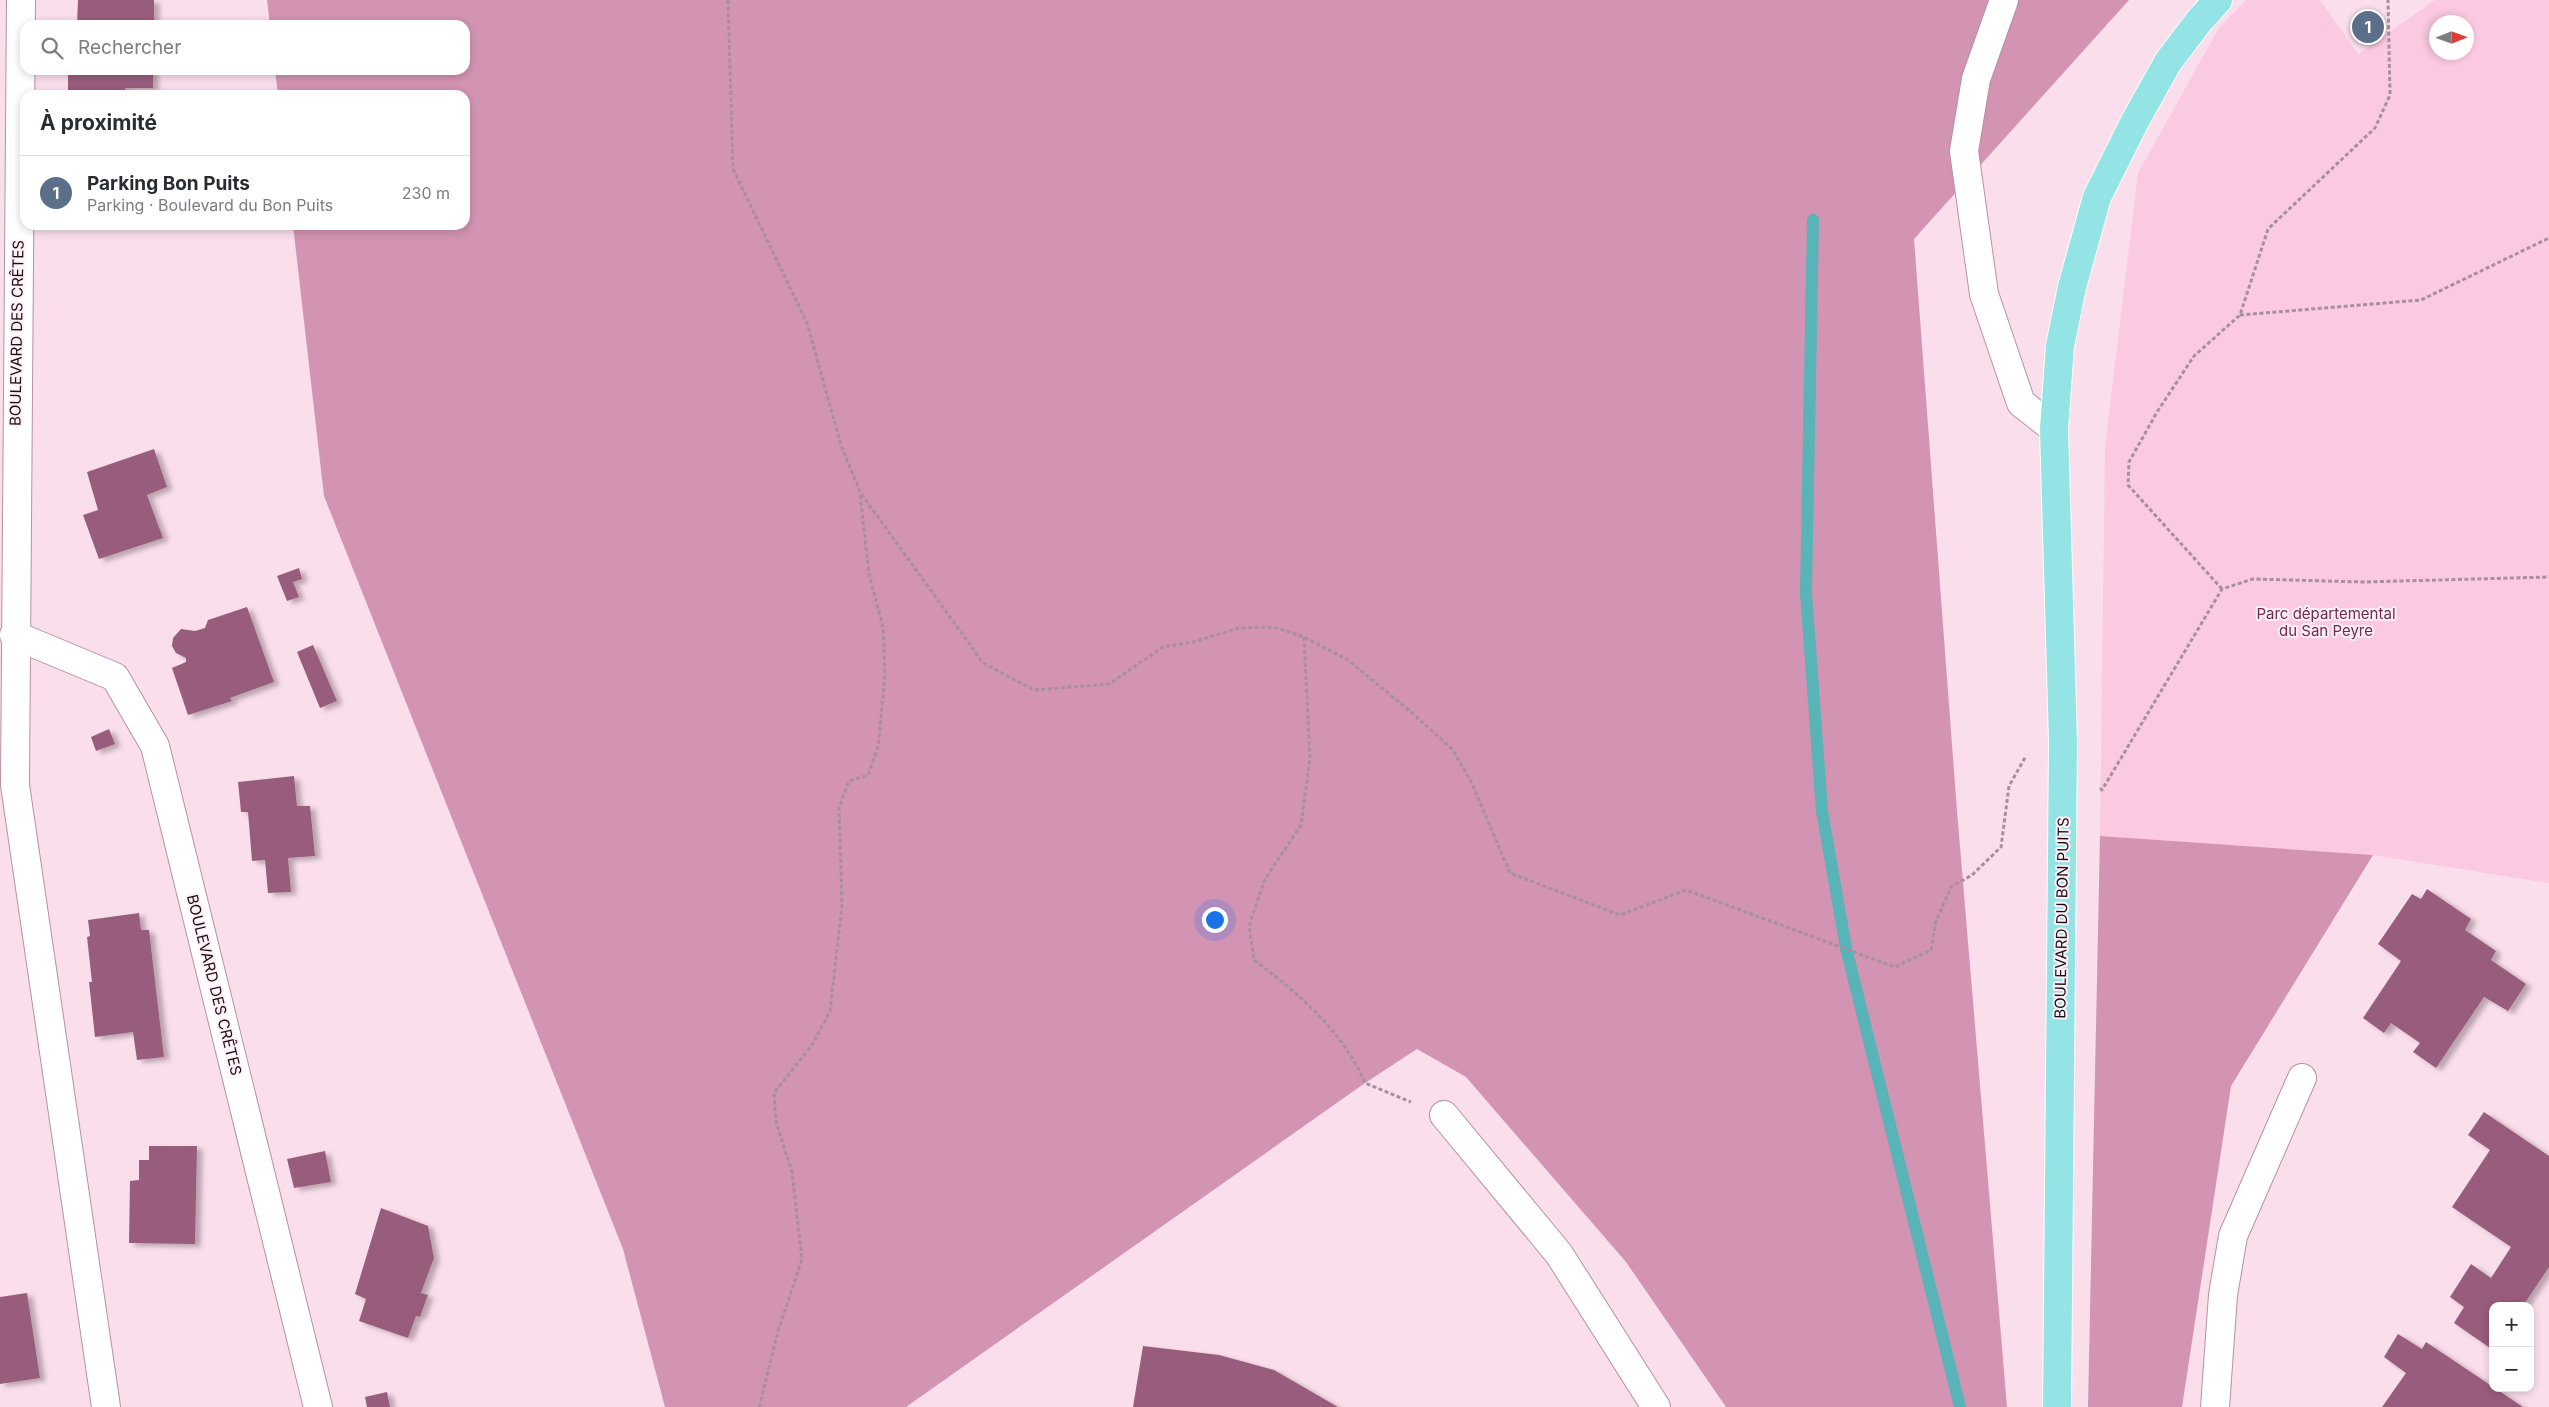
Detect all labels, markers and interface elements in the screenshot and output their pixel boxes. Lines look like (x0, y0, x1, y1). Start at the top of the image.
pin: 1 (2352, 8, 2384, 46)
north arrow (2429, 15, 2474, 60)
search box (20, 20, 470, 75)
icon: search (38, 34, 66, 62)
text: Rechercher (78, 36, 181, 59)
text: À proximité (40, 110, 157, 135)
text: Parking Bon Puits (87, 172, 250, 195)
text: 1 (53, 183, 59, 203)
text: 230 m (402, 183, 450, 203)
text: Parking · Boulevard du Bon Puits (87, 195, 333, 215)
street label: BOULEVARD DES CRÊTES (5, 240, 28, 426)
park label: Parc départemental du San Peyre (2256, 604, 2396, 640)
street label: BOULEVARD DU BON PUITS (2050, 817, 2073, 1019)
street label: BOULEVARD DES CRÊTES (183, 892, 246, 1077)
your location (1202, 907, 1228, 933)
map controls (2489, 1302, 2534, 1392)
button: + (2489, 1302, 2534, 1347)
button: − (2489, 1347, 2534, 1392)

